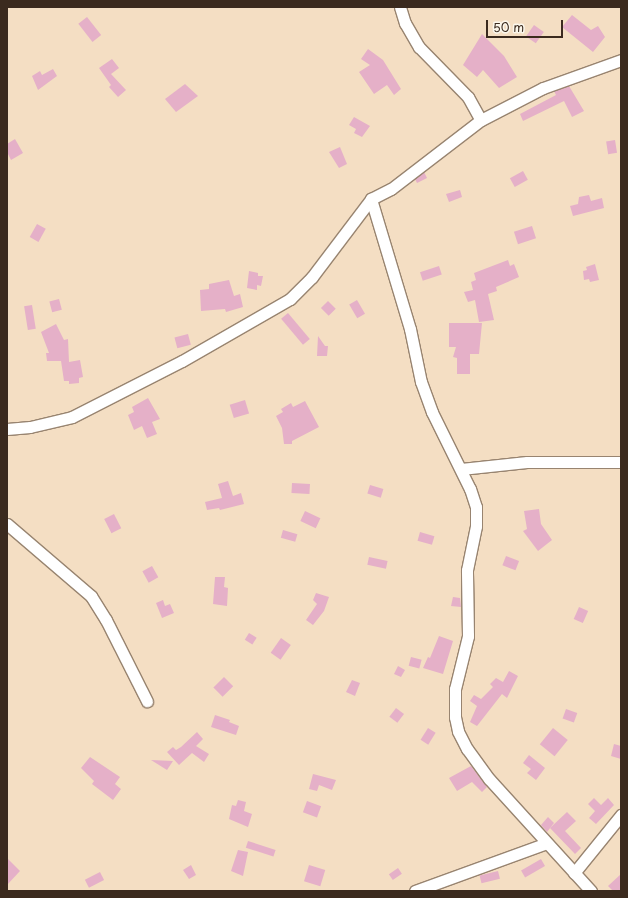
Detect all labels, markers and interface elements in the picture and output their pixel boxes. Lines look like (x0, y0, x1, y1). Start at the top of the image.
scale bar (488, 12, 565, 38)
text: 50 m (493, 18, 524, 36)

